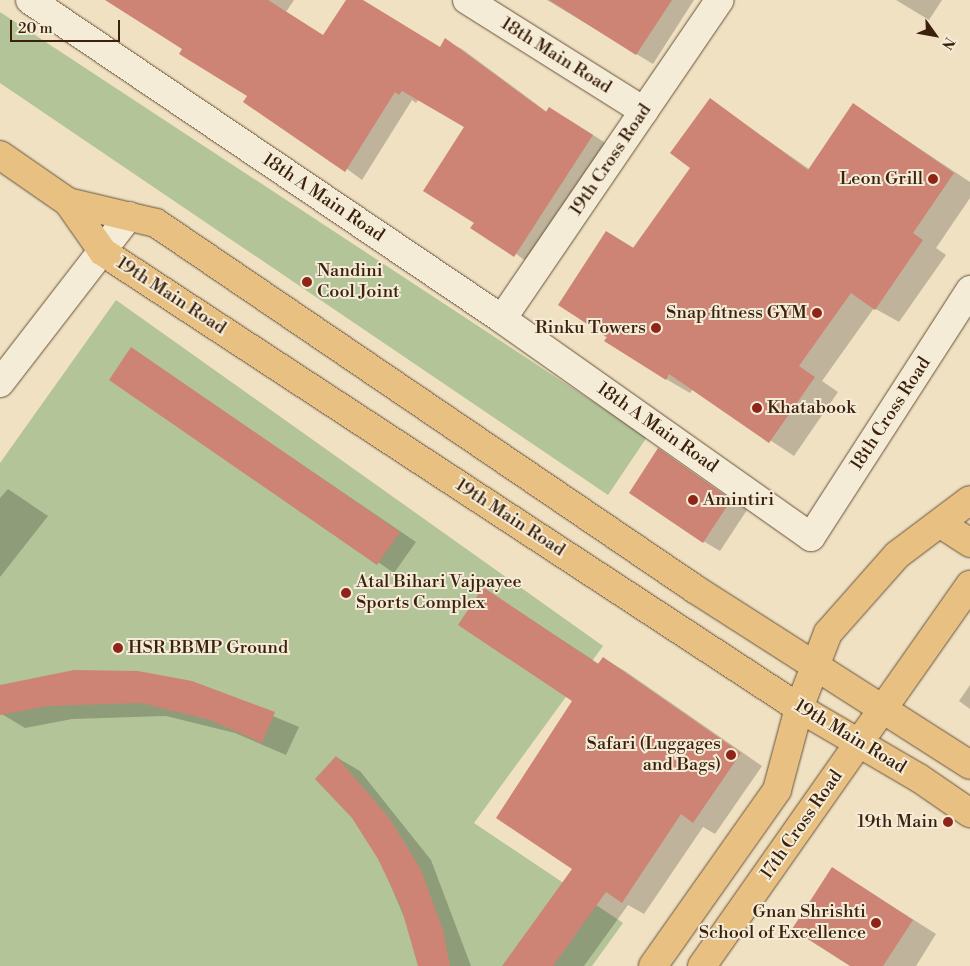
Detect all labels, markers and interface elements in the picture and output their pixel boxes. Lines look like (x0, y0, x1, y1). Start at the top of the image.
scale bar (12, 10, 122, 42)
north arrow (910, 10, 960, 60)
street label: 18th Main Road (497, 13, 615, 99)
text: 20 m (18, 19, 53, 38)
text: N (937, 33, 958, 52)
street label: 19th Cross Road (566, 100, 656, 220)
street label: 18th A Main Road (258, 149, 388, 247)
place label: Leon Grill (839, 168, 923, 190)
marker: Leon Grill (927, 173, 939, 185)
street label: 19th Main Road (112, 253, 230, 339)
place label: Nandini Cool Joint (317, 261, 399, 304)
marker: Nandini Cool Joint (301, 276, 313, 288)
place label: Snap fitness GYM (666, 302, 807, 324)
marker: Snap fitness GYM (811, 307, 823, 319)
place label: Rinku Towers (535, 317, 646, 339)
marker: Rinku Towers (650, 322, 662, 334)
street label: 18th Cross Road (846, 353, 936, 475)
street label: 18th A Main Road (592, 378, 722, 478)
place label: Khatabook (767, 397, 856, 419)
marker: Khatabook (751, 402, 763, 414)
street label: 19th Main Road (451, 475, 569, 561)
place label: Amintiri (703, 489, 774, 511)
marker: Amintiri (687, 494, 699, 506)
place label: Atal Bihari Vajpayee Sports Complex (356, 572, 522, 614)
marker: Atal Bihari Vajpayee Sports Complex (340, 587, 352, 599)
place label: HSR BBMP Ground (128, 637, 288, 659)
marker: HSR BBMP Ground (112, 642, 124, 654)
street label: 19th Main Road (790, 695, 910, 779)
place label: Safari (Luggages and Bags) (587, 734, 721, 776)
marker: Safari (Luggages and Bags) (725, 749, 737, 761)
street label: 17th Cross Road (756, 766, 848, 884)
place label: 19th Main (857, 811, 938, 833)
marker: 19th Main (942, 816, 954, 828)
place label: Gnan Shrishti School of Excellence (699, 902, 866, 944)
marker: Gnan Shrishti School of Excellence (870, 917, 882, 929)

